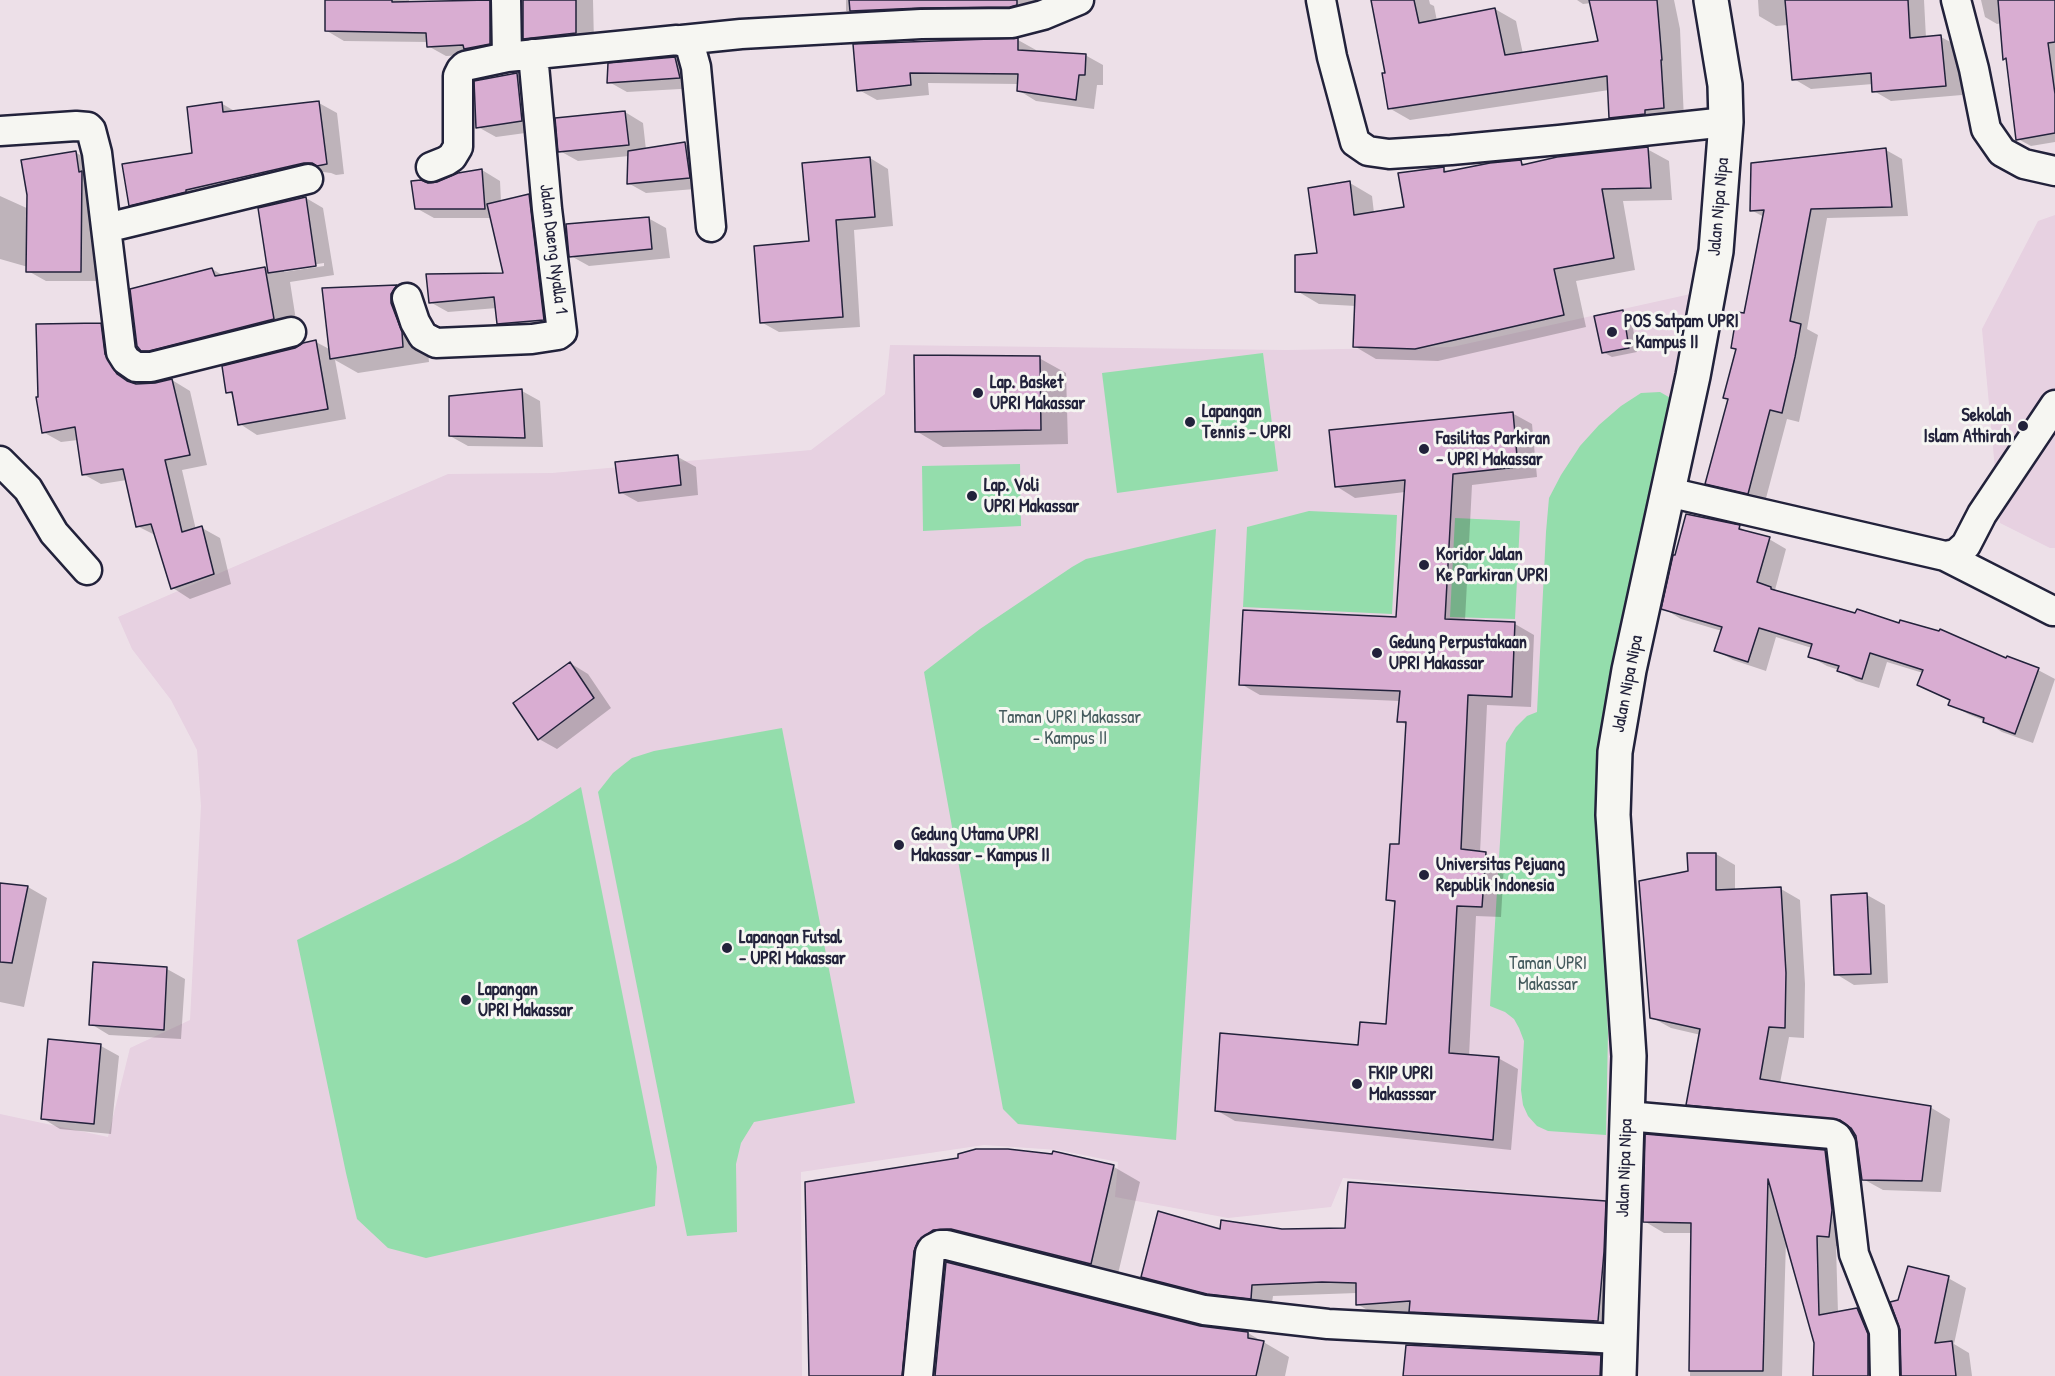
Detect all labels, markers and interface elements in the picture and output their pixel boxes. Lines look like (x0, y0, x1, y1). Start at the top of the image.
street label: Jalan Nipa Nipa (1704, 157, 1734, 257)
street label: Jalan Daeng Nyalla 1 (534, 183, 572, 315)
place label: POS Satpam UPRI - Kampus II (1624, 311, 1739, 354)
marker: POS Satpam UPRI - Kampus II (1605, 325, 1619, 339)
place label: Lap. Basket UPRI Makassar (990, 372, 1085, 415)
marker: Lap. Basket UPRI Makassar (971, 386, 985, 400)
place label: Lapangan Tennis - UPRI (1202, 401, 1291, 444)
place label: Sekolah Islam Athirah (1924, 405, 2011, 448)
marker: Lapangan Tennis - UPRI (1183, 415, 1197, 429)
marker: Sekolah Islam Athirah (2016, 419, 2030, 433)
place label: Fasilitas Parkiran - UPRI Makassar (1436, 428, 1550, 470)
marker: Fasilitas Parkiran - UPRI Makassar (1417, 442, 1431, 456)
place label: Lap. Voli UPRI Makassar (984, 475, 1079, 518)
marker: Lap. Voli UPRI Makassar (965, 489, 979, 503)
place label: Koridor Jalan Ke Parkiran UPRI (1436, 544, 1548, 586)
marker: Koridor Jalan Ke Parkiran UPRI (1417, 558, 1431, 572)
place label: Gedung Perpustakaan UPRI Makassar (1389, 632, 1527, 674)
street label: Jalan Nipa Nipa (1608, 633, 1648, 735)
marker: Gedung Perpustakaan UPRI Makassar (1370, 646, 1384, 660)
park label: Taman UPRI Makassar - Kampus II (999, 707, 1141, 750)
place label: Gedung Utama UPRI Makassar - Kampus II (911, 824, 1050, 866)
marker: Gedung Utama UPRI Makassar - Kampus II (892, 838, 906, 852)
place label: Universitas Pejuang Republik Indonesia (1436, 854, 1565, 896)
marker: Universitas Pejuang Republik Indonesia (1417, 868, 1431, 882)
place label: Lapangan Futsal - UPRI Makassar (739, 927, 846, 970)
marker: Lapangan Futsal - UPRI Makassar (720, 941, 734, 955)
park label: Taman UPRI Makassar (1509, 953, 1587, 996)
place label: Lapangan UPRI Makassar (478, 979, 573, 1022)
marker: Lapangan UPRI Makassar (459, 993, 473, 1007)
place label: FKIP UPRI Makasssar (1369, 1063, 1436, 1106)
marker: FKIP UPRI Makasssar (1350, 1077, 1364, 1091)
street label: Jalan Nipa Nipa (1612, 1118, 1638, 1218)

